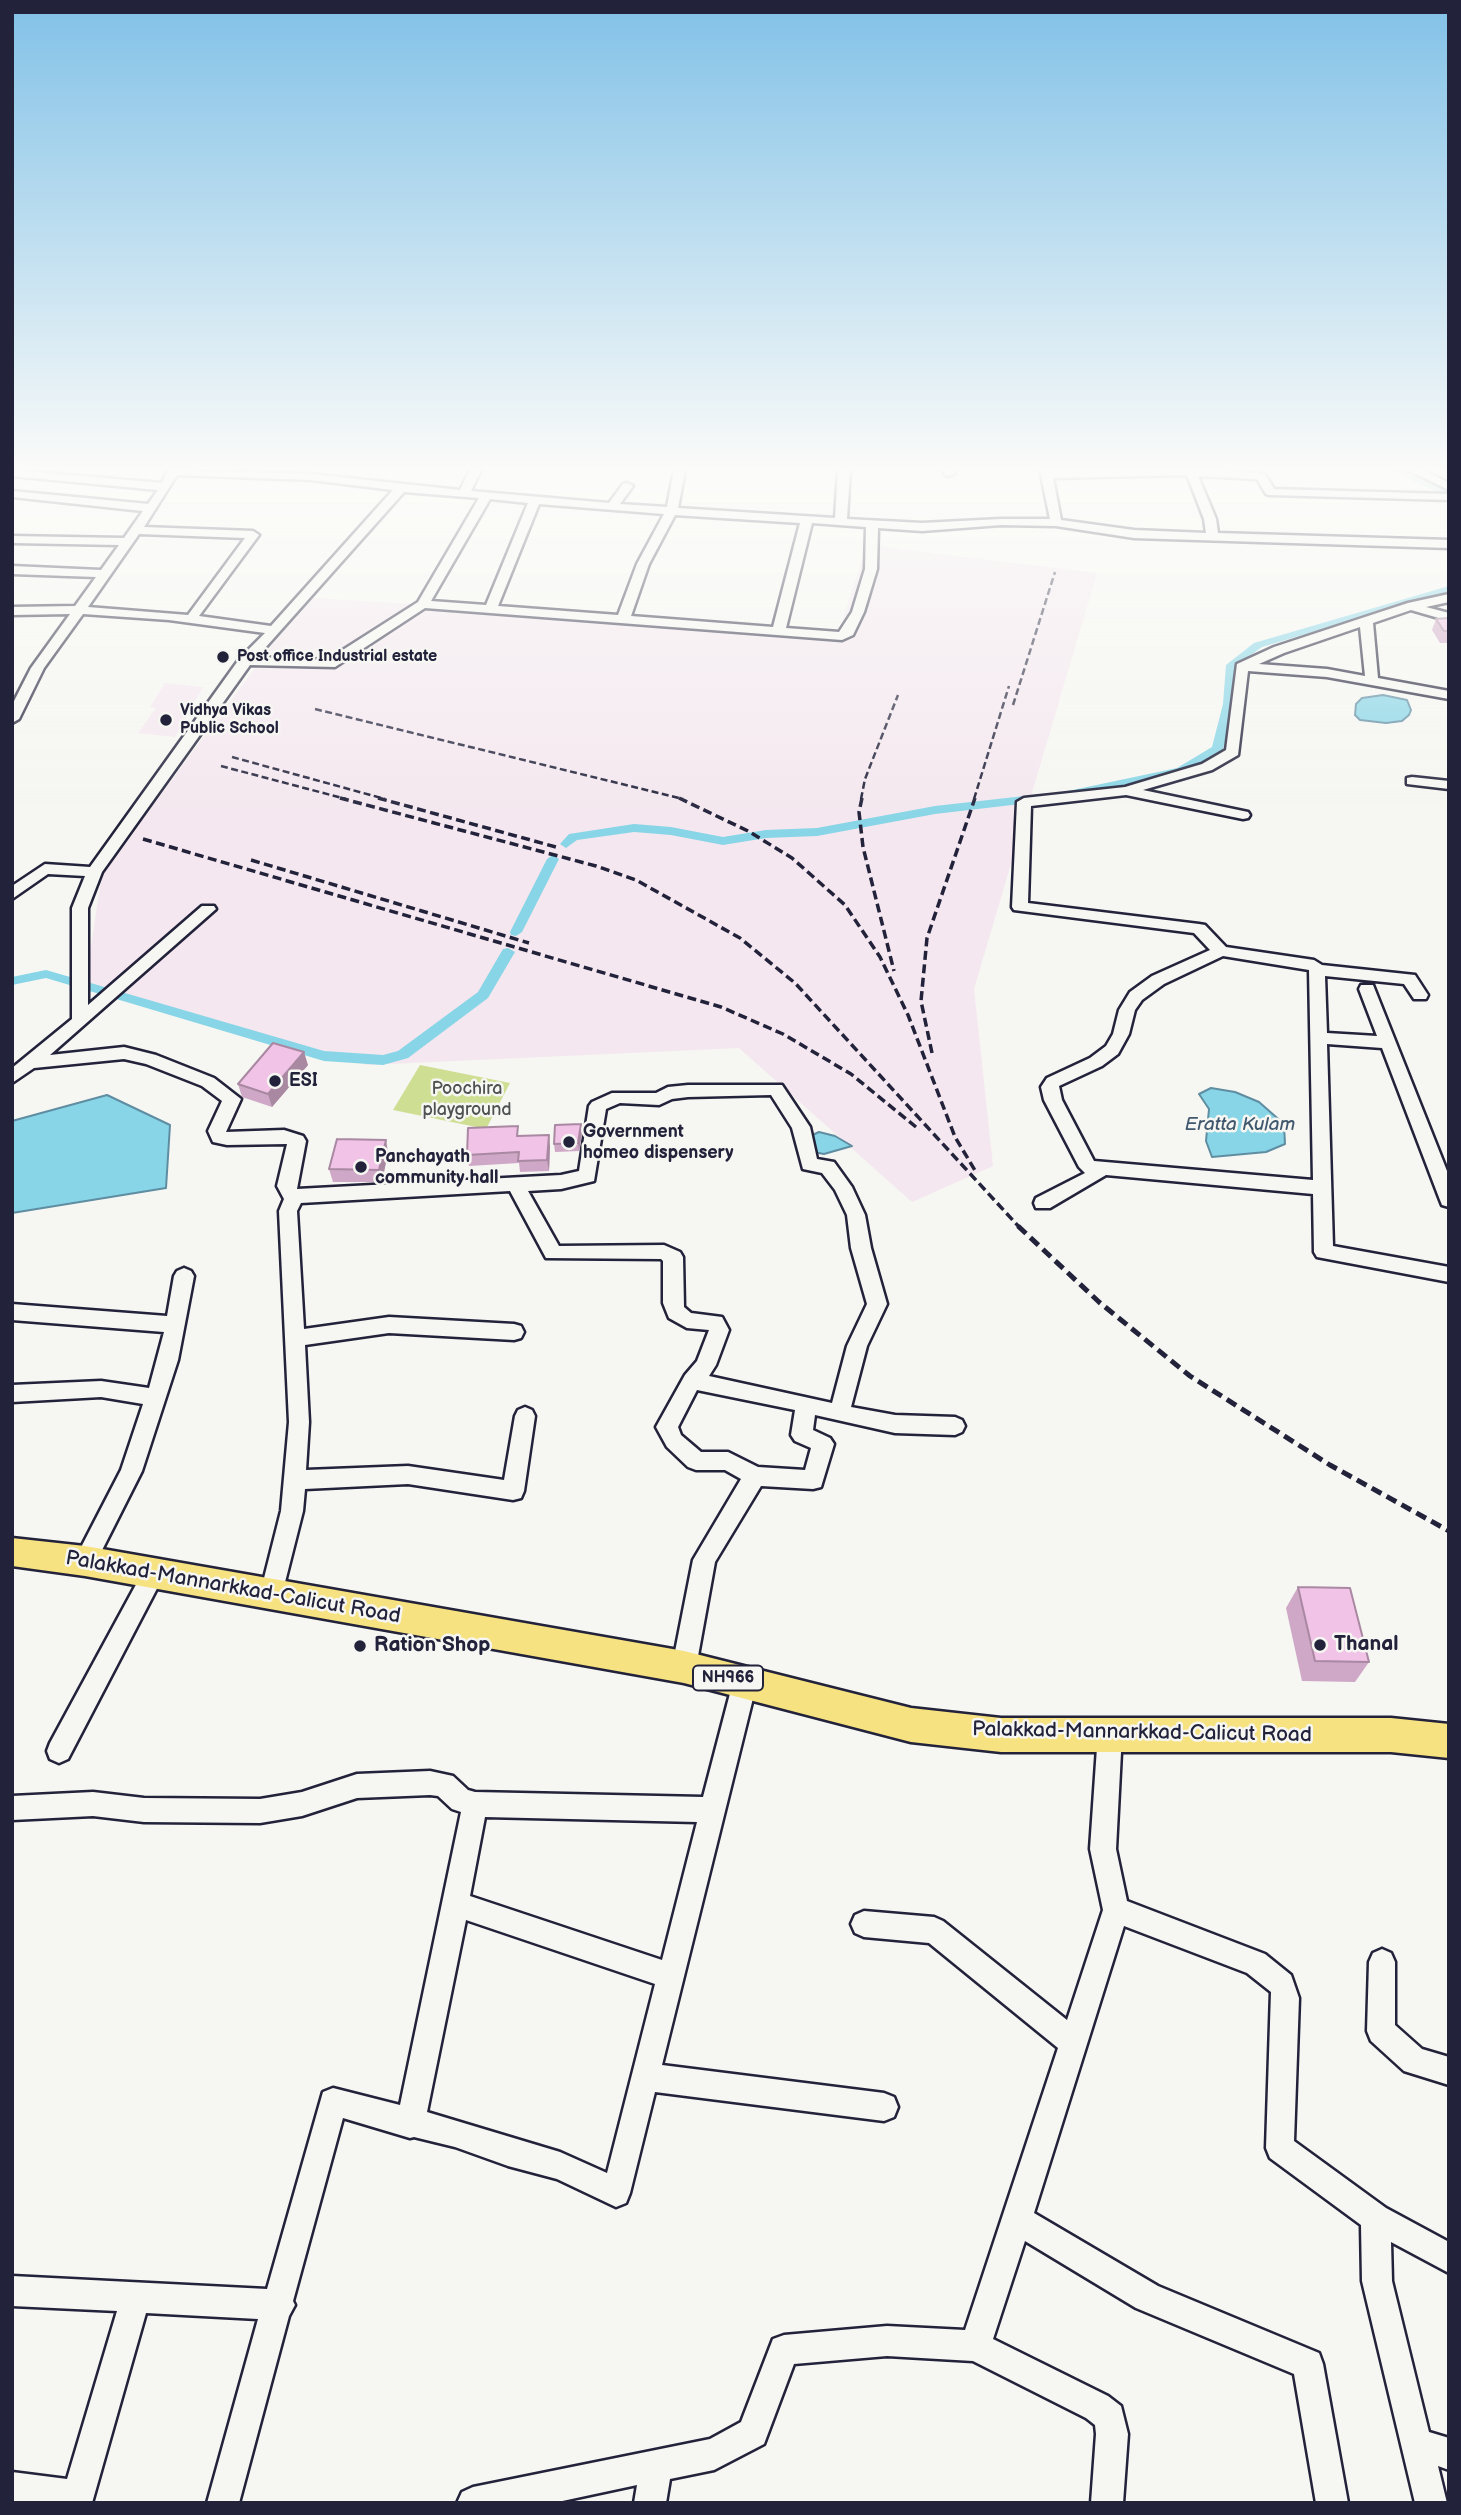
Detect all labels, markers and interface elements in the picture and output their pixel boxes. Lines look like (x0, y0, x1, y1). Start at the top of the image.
place label: Post office Industrial estate (237, 647, 437, 667)
marker: Post office Industrial estate (215, 649, 231, 665)
place label: Vidhya Vikas Public School (180, 701, 279, 739)
marker: Vidhya Vikas Public School (158, 712, 174, 728)
place label: ESI (289, 1070, 318, 1092)
marker: ESI (267, 1073, 283, 1089)
park label: Poochira playground (422, 1078, 512, 1120)
water label: Eratta Kulam (1185, 1114, 1295, 1136)
place label: Government homeo dispensery (583, 1121, 733, 1164)
marker: Government homeo dispensery (561, 1134, 577, 1150)
place label: Panchayath community hall (375, 1146, 499, 1188)
marker: Panchayath community hall (353, 1159, 369, 1175)
street label: Palakkad-Mannarkkad-Calicut Road (64, 1546, 402, 1630)
place label: Thanal (1334, 1632, 1399, 1658)
place label: Ration Shop (374, 1633, 490, 1659)
marker: Thanal (1312, 1637, 1328, 1653)
marker: Ration Shop (352, 1638, 368, 1654)
road number: NH966 (693, 1666, 763, 1690)
street label: Palakkad-Mannarkkad-Calicut Road (972, 1717, 1312, 1749)

